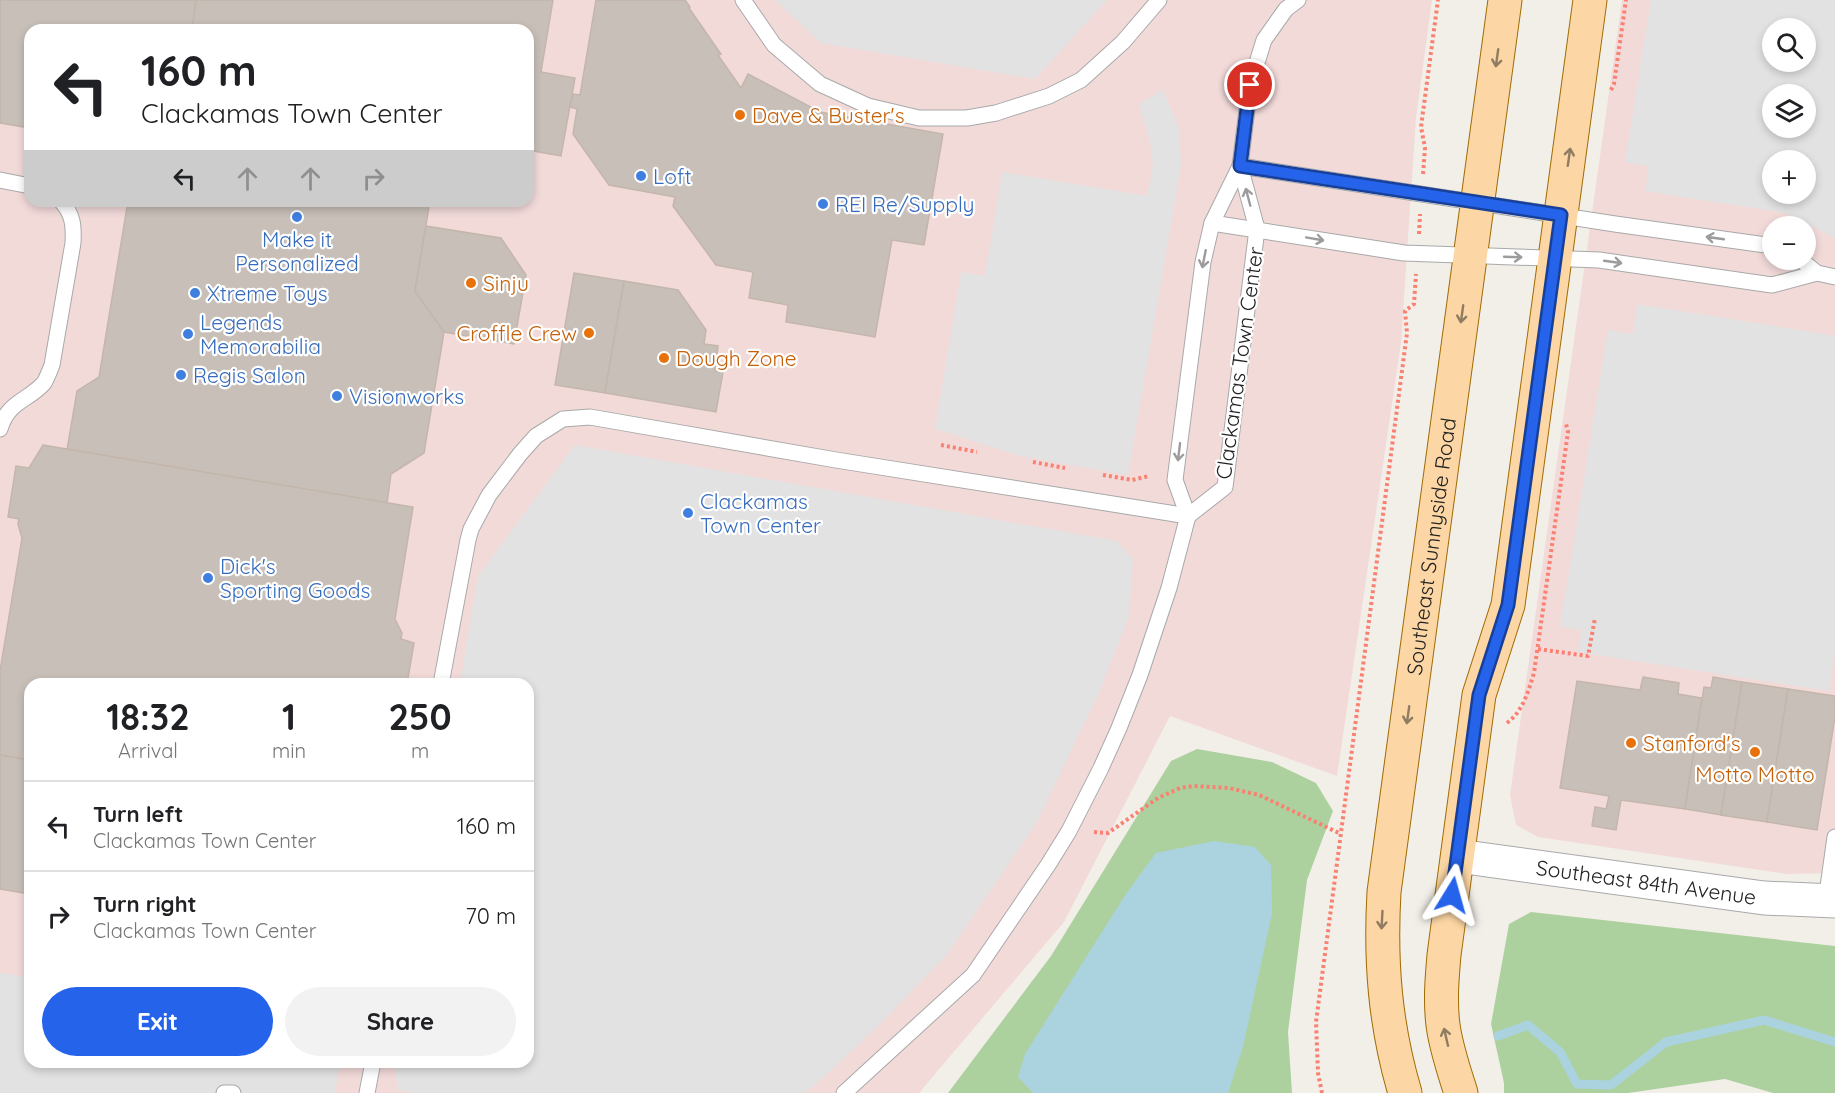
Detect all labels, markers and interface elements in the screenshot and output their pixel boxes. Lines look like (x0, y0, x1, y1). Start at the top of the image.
map controls (1762, 18, 1816, 270)
button: search (1762, 18, 1816, 72)
text: 160 m (141, 44, 257, 97)
icon: left (42, 48, 120, 126)
one-way arrow (1492, 48, 1503, 67)
pin (1224, 59, 1275, 110)
icon: arrive (1233, 68, 1266, 101)
button: layers (1762, 84, 1816, 138)
text: Clackamas Town Center (141, 96, 443, 130)
place label: Dave & Buster's (752, 102, 905, 128)
marker: Dave & Buster's (733, 108, 747, 122)
one-way arrow (1563, 148, 1574, 168)
button: + (1762, 150, 1816, 204)
icon: left (168, 162, 201, 195)
icon: ahead (231, 162, 264, 195)
icon: ahead (294, 162, 327, 195)
icon: right (357, 162, 390, 195)
place label: Loft (653, 163, 692, 189)
marker: Loft (634, 169, 648, 183)
one-way arrow (1242, 188, 1254, 207)
place label: REI Re/Supply (835, 191, 974, 217)
marker: REI Re/Supply (816, 197, 830, 211)
marker: Make it Personalized (290, 210, 304, 224)
button: − (1762, 216, 1816, 270)
place label: Make it Personalized (235, 226, 359, 276)
one-way arrow (1706, 232, 1725, 243)
one-way arrow (1304, 233, 1324, 244)
street label: Clackamas Town Center (1210, 245, 1268, 481)
one-way arrow (1198, 248, 1209, 268)
one-way arrow (1502, 252, 1522, 263)
one-way arrow (1603, 257, 1623, 268)
place label: Sinju (483, 270, 529, 296)
marker: Sinju (464, 276, 478, 290)
place label: Xtreme Toys (207, 280, 328, 306)
marker: Xtreme Toys (188, 286, 202, 300)
one-way arrow (1457, 303, 1468, 323)
place label: Legends Memorabilia (200, 309, 321, 359)
place label: Croffle Crew (456, 320, 577, 346)
marker: Croffle Crew (582, 326, 596, 340)
marker: Legends Memorabilia (181, 327, 195, 341)
place label: Dough Zone (676, 345, 797, 371)
marker: Dough Zone (657, 351, 671, 365)
place label: Regis Salon (193, 362, 306, 388)
marker: Regis Salon (174, 368, 188, 382)
place label: Visionworks (349, 383, 464, 409)
marker: Visionworks (330, 389, 344, 403)
street label: Southeast Sunnyside Road (1401, 416, 1461, 677)
one-way arrow (1173, 442, 1184, 461)
place label: Clackamas Town Center (700, 488, 821, 538)
marker: Clackamas Town Center (681, 506, 695, 520)
place label: Dick's Sporting Goods (220, 553, 370, 603)
marker: Dick's Sporting Goods (201, 571, 215, 585)
text: 18:32 (106, 694, 190, 739)
text: 1 (282, 694, 296, 739)
text: 250 (388, 694, 452, 739)
one-way arrow (1402, 705, 1413, 724)
place label: Stanford's (1643, 730, 1741, 756)
marker: Stanford's (1624, 736, 1638, 750)
text: Arrival (118, 738, 178, 763)
text: min (272, 738, 306, 763)
text: m (411, 738, 429, 763)
marker: Motto Motto (1748, 745, 1762, 759)
place label: Motto Motto (1695, 761, 1815, 787)
text: Turn left (93, 800, 183, 828)
icon: left (42, 810, 75, 843)
text: 160 m (457, 812, 516, 840)
text: Clackamas Town Center (93, 828, 317, 853)
street label: Southeast 84th Avenue (1534, 854, 1758, 910)
position arrow (1420, 863, 1484, 927)
text: Turn right (93, 890, 197, 918)
icon: right (42, 900, 75, 933)
text: 70 m (466, 902, 516, 930)
one-way arrow (1377, 910, 1388, 930)
text: Clackamas Town Center (93, 918, 317, 943)
button: Exit (42, 987, 273, 1056)
button: Share (285, 987, 516, 1056)
one-way arrow (1439, 1027, 1451, 1046)

